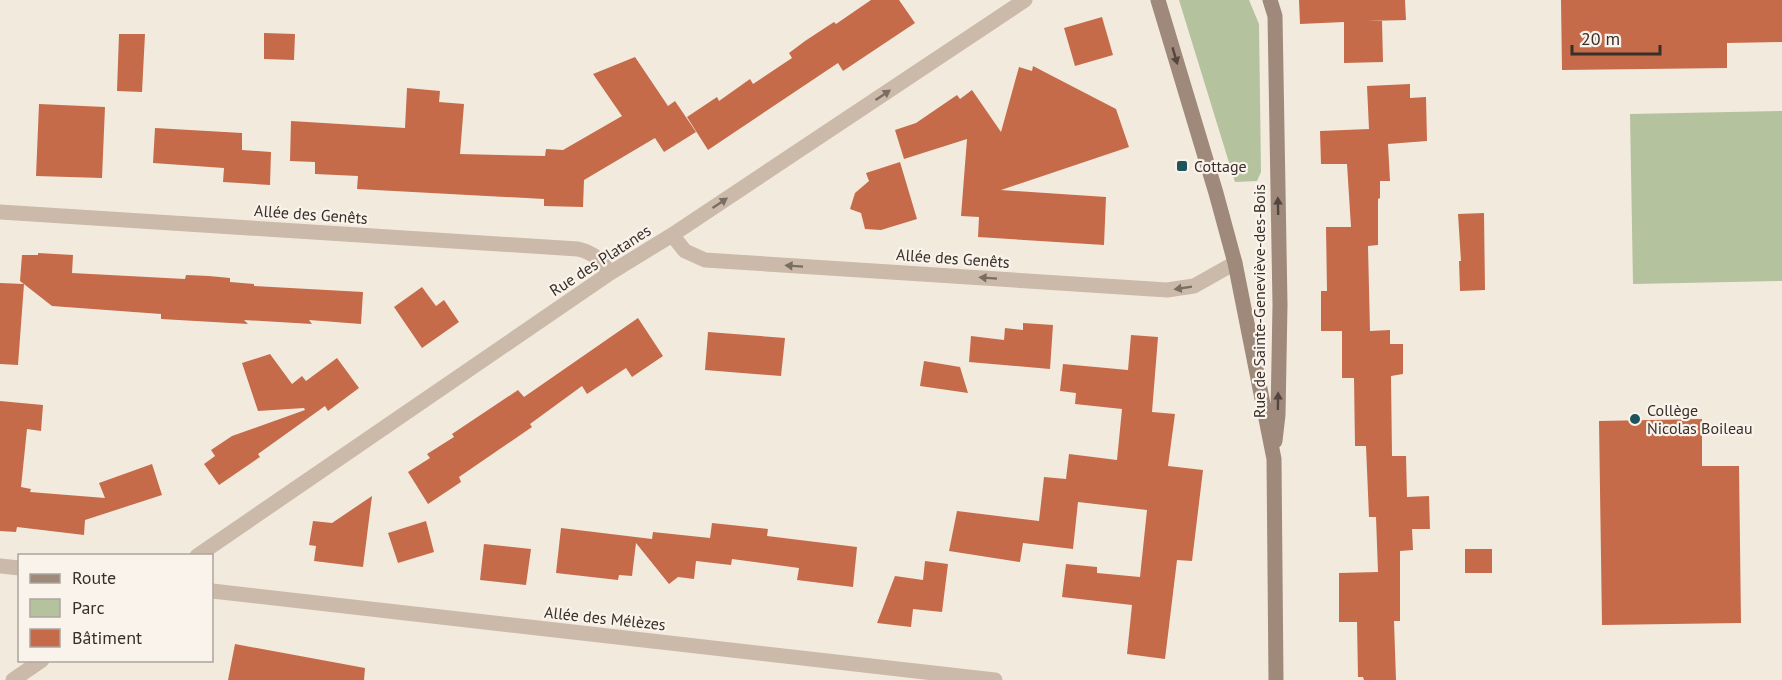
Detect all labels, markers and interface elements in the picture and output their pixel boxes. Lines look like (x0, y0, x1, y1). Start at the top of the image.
scale bar (1572, 18, 1660, 56)
text: 20 m (1581, 27, 1620, 50)
one-way arrow (1171, 47, 1180, 65)
one-way arrow (874, 89, 891, 100)
place label: Cottage (1194, 156, 1247, 176)
marker: Cottage (1175, 159, 1189, 173)
street label: Rue de Sainte-Geneviève-des-Bois (1249, 184, 1269, 418)
one-way arrow (1273, 196, 1283, 215)
one-way arrow (712, 197, 728, 208)
street label: Allée des Genêts (254, 200, 369, 228)
street label: Rue des Platanes (546, 220, 655, 300)
street label: Allée des Genêts (896, 244, 1011, 272)
one-way arrow (784, 261, 803, 270)
one-way arrow (979, 273, 998, 283)
one-way arrow (1173, 284, 1192, 293)
one-way arrow (1274, 391, 1283, 410)
place label: Collège Nicolas Boileau (1647, 400, 1753, 438)
marker: Collège Nicolas Boileau (1628, 412, 1642, 426)
legend (18, 554, 213, 662)
text: Route (72, 566, 116, 589)
text: Parc (72, 596, 105, 619)
street label: Allée des Mélèzes (543, 602, 667, 634)
text: Bâtiment (72, 626, 142, 649)

